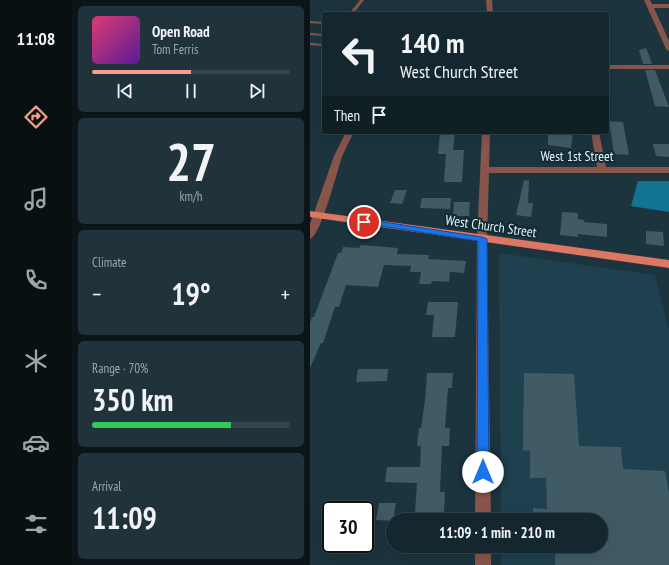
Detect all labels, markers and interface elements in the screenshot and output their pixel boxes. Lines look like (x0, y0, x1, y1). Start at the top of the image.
text: Open Road (152, 22, 210, 41)
text: 140 m (400, 24, 464, 61)
text: 11:08 (17, 27, 55, 50)
icon: left (334, 28, 386, 80)
text: Tom Ferris (152, 41, 198, 58)
text: West Church Street (400, 60, 518, 83)
icon: previous (114, 80, 136, 102)
icon: pause (180, 80, 202, 102)
icon: next (246, 80, 268, 102)
icon: directions (22, 103, 50, 131)
icon: arrive (368, 104, 390, 126)
text: Then (334, 106, 360, 125)
text: 27 (166, 128, 216, 195)
street label: West 1st Street (540, 147, 614, 165)
icon: music (22, 185, 50, 213)
text: km/h (179, 188, 203, 205)
pin (347, 205, 381, 239)
icon: arrive (353, 211, 375, 233)
street label: West Church Street (444, 211, 538, 241)
text: Climate (92, 254, 126, 271)
icon: phone (22, 266, 50, 294)
text: 19° (171, 274, 211, 313)
text: − (92, 280, 101, 308)
text: + (281, 280, 290, 308)
icon: climate (22, 347, 50, 375)
text: Range · 70% (92, 360, 148, 377)
text: 350 km (92, 380, 173, 419)
icon: car (22, 429, 50, 457)
position arrow (462, 451, 504, 493)
text: Arrival (92, 478, 121, 495)
text: 11:09 (92, 498, 157, 537)
speed limit sign: 30 (322, 501, 374, 553)
icon: filters (22, 510, 50, 538)
text: 11:09 · 1 min · 210 m (439, 523, 555, 542)

